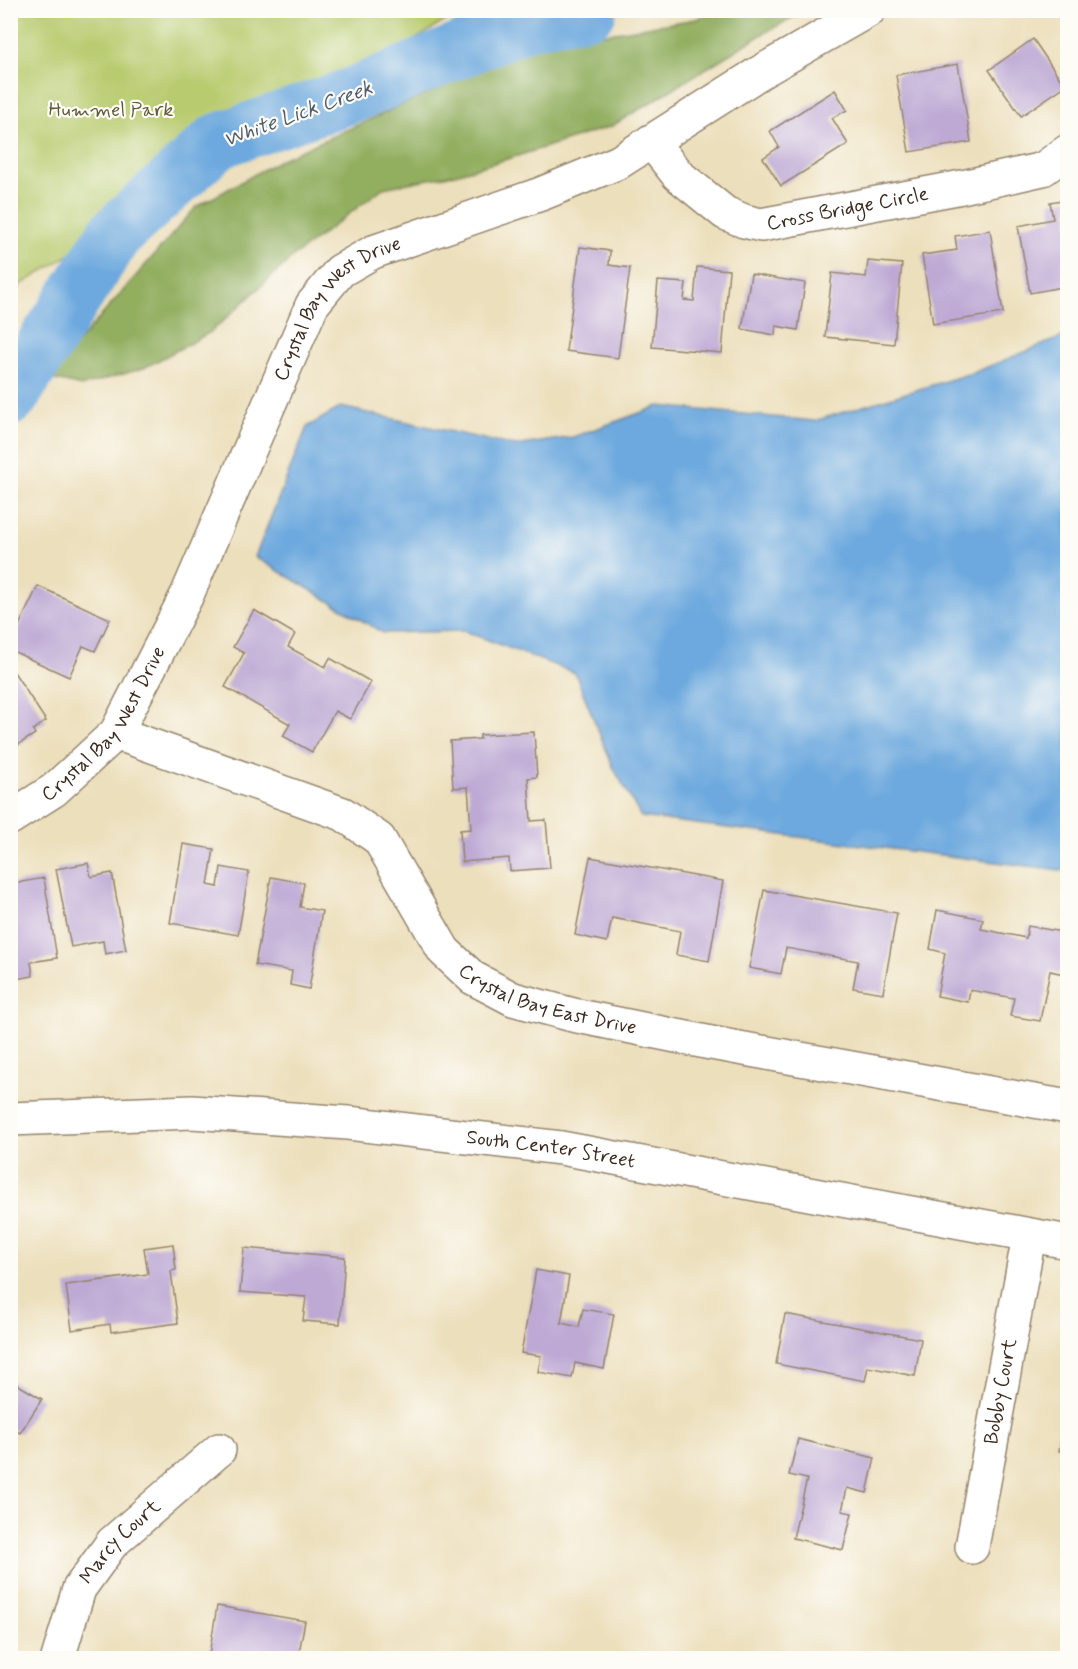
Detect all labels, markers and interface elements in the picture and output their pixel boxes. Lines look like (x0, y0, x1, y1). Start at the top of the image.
water label: White Lick Creek (220, 74, 376, 154)
park label: Hummel Park (49, 97, 173, 124)
street label: Cross Bridge Circle (764, 180, 931, 237)
street label: Crystal Bay West Drive (267, 230, 405, 385)
street label: Crystal Bay West Drive (36, 642, 172, 808)
street label: Crystal Bay East Drive (452, 957, 639, 1041)
street label: South Center Street (465, 1124, 637, 1175)
street label: Bobby Court (978, 1336, 1023, 1447)
street label: Marcy Court (73, 1493, 166, 1590)

